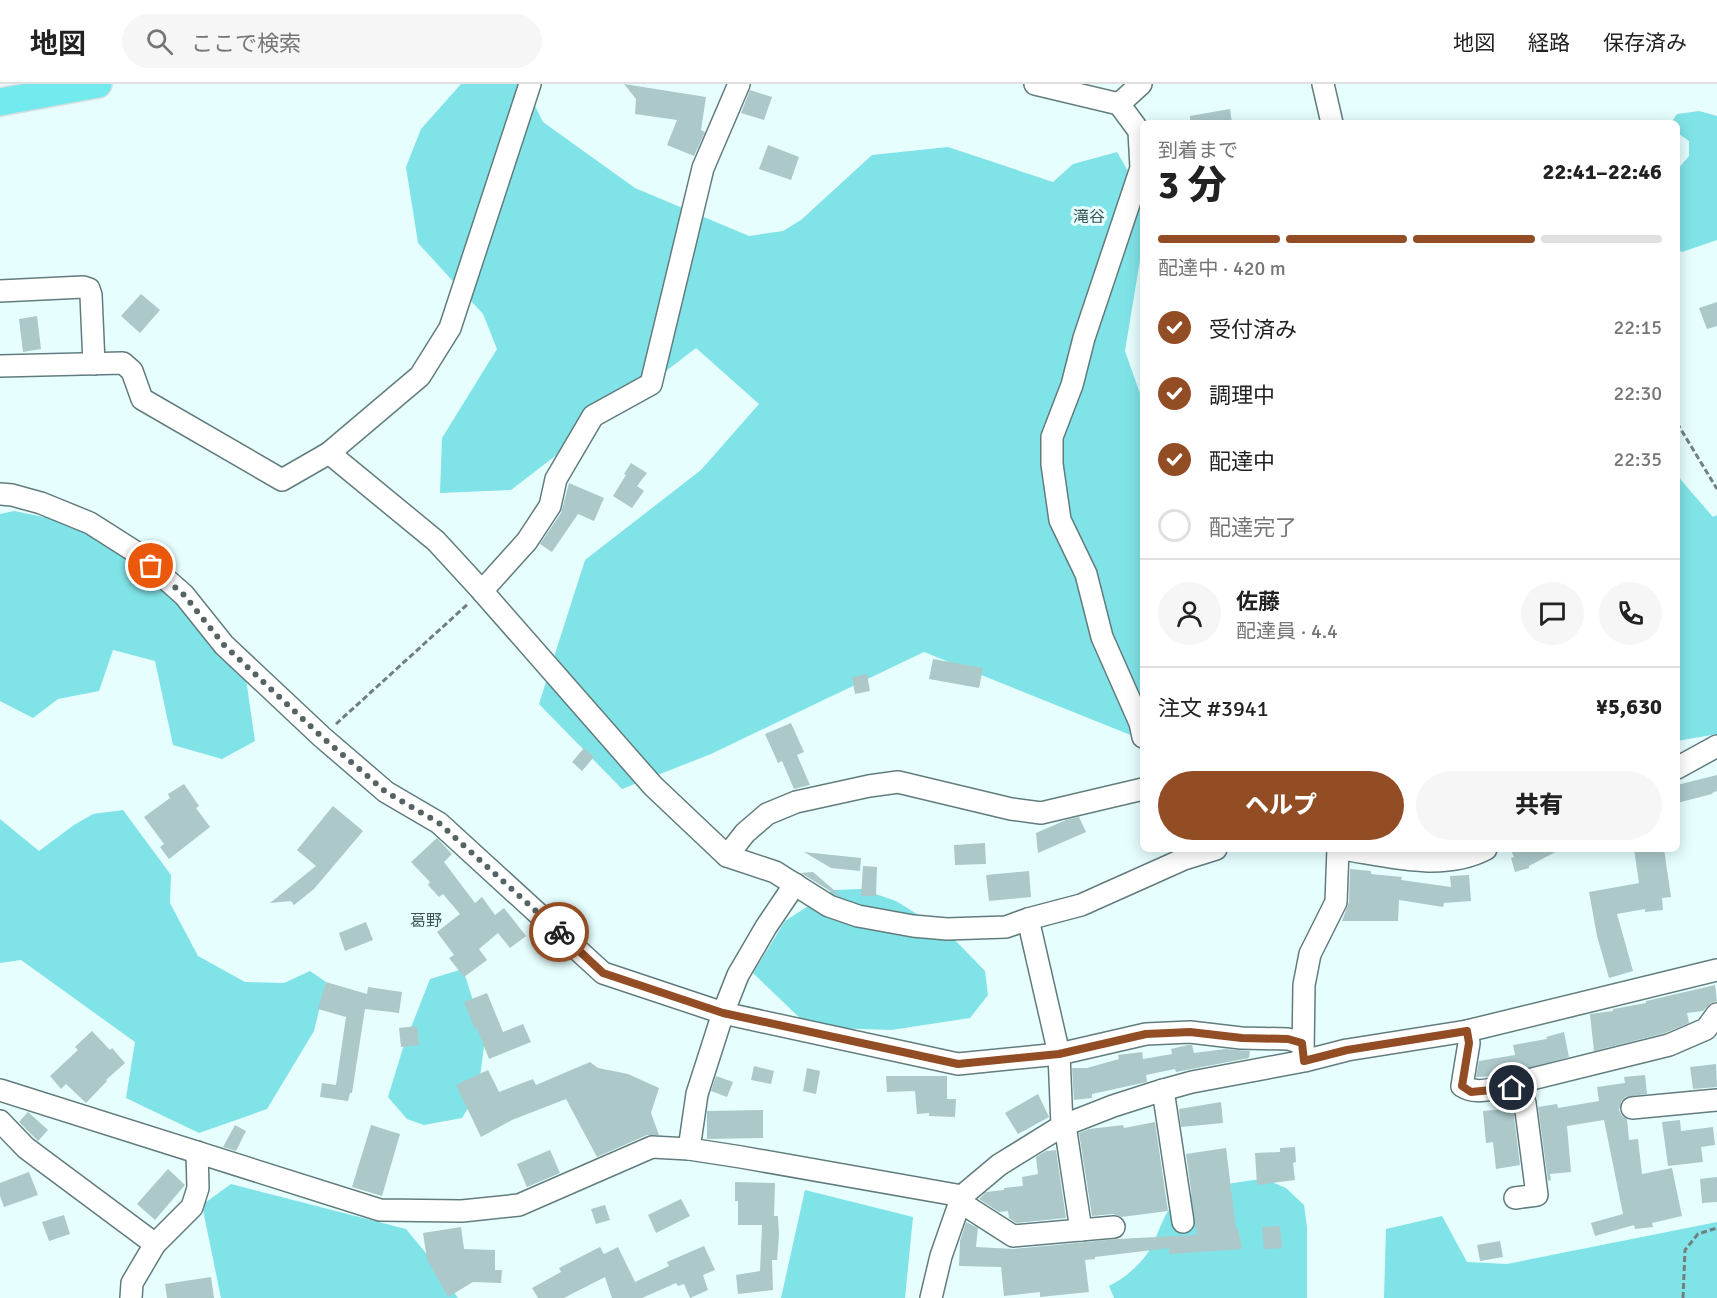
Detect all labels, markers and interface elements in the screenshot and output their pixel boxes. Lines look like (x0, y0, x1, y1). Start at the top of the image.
search box (122, 14, 542, 68)
icon: search (143, 25, 176, 58)
text: 地図 (30, 27, 86, 61)
text: ここで検索 (191, 30, 301, 57)
text: 地図 (1453, 30, 1495, 56)
text: 経路 (1528, 30, 1570, 56)
text: 保存済み (1603, 30, 1687, 56)
text: 到着まで (1158, 138, 1238, 163)
text: 22:41–22:46 (1543, 158, 1662, 185)
text: 3 分 (1158, 161, 1227, 209)
district label: 滝谷 (1073, 207, 1105, 227)
text: 配達中 · 420 m (1158, 256, 1286, 281)
icon: check (1158, 311, 1191, 344)
text: 22:15 (1613, 315, 1662, 340)
text: 受付済み (1209, 316, 1297, 343)
icon: check (1158, 377, 1191, 410)
text: 22:30 (1613, 381, 1662, 406)
text: 調理中 (1209, 382, 1275, 409)
icon: check (1158, 443, 1191, 476)
text: 22:35 (1613, 447, 1662, 472)
text: 配達中 (1209, 448, 1275, 475)
text: 配達完了 (1209, 514, 1297, 541)
pin (125, 540, 176, 591)
icon: bag (134, 549, 167, 582)
button: person (1158, 582, 1221, 645)
button: chat (1521, 582, 1584, 645)
button: phone (1599, 582, 1662, 645)
text: 佐藤 (1236, 588, 1280, 615)
text: 配達員 · 4.4 (1236, 619, 1338, 644)
text: ¥5,630 (1596, 693, 1662, 720)
text: 注文 #3941 (1158, 695, 1269, 722)
button: ヘルプ (1158, 771, 1404, 840)
button: 共有 (1416, 771, 1662, 840)
courier (529, 902, 589, 962)
district label: 葛野 (410, 911, 442, 931)
icon: bike (543, 916, 576, 949)
pin (1486, 1062, 1537, 1113)
icon: home (1495, 1071, 1528, 1104)

